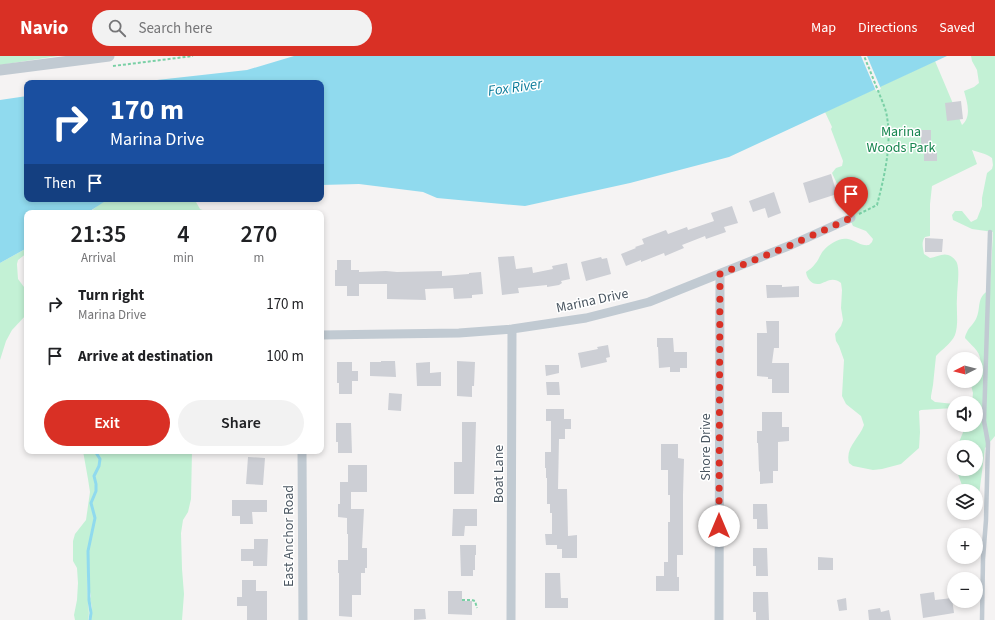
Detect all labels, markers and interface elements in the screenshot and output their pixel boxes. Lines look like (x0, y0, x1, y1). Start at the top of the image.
search box (92, 10, 372, 46)
text: Navio (20, 15, 68, 42)
icon: search (106, 17, 128, 39)
text: Search here (138, 18, 212, 39)
text: Map (811, 18, 836, 38)
text: Directions (858, 18, 917, 38)
text: Saved (939, 18, 975, 38)
water label: Fox River (487, 73, 544, 102)
text: 170 m (110, 90, 184, 130)
icon: right (44, 96, 96, 148)
park label: Marina Woods Park (867, 122, 935, 158)
text: Marina Drive (110, 127, 204, 152)
icon: arrive (84, 172, 106, 194)
text: Then (44, 173, 76, 194)
pin (834, 177, 868, 218)
icon: arrive (840, 183, 862, 205)
text: 21:35 (71, 217, 126, 252)
text: 4 (177, 217, 190, 252)
text: 270 (241, 217, 277, 252)
text: Arrival (81, 249, 116, 267)
text: min (173, 249, 194, 267)
text: m (254, 249, 264, 267)
street label: Marina Drive (554, 284, 630, 318)
text: Turn right (78, 285, 144, 306)
icon: right (44, 293, 66, 315)
text: 170 m (266, 294, 304, 315)
text: Marina Drive (78, 306, 146, 324)
icon: arrive (44, 345, 66, 367)
text: Arrive at destination (78, 346, 213, 367)
text: 100 m (266, 346, 304, 367)
north arrow (947, 352, 983, 388)
map controls (947, 352, 983, 608)
button: sound (947, 396, 983, 432)
button: Exit (44, 400, 170, 446)
button: Share (178, 400, 304, 446)
street label: Shore Drive (696, 413, 716, 481)
button: search (947, 440, 983, 476)
street label: Boat Lane (489, 445, 509, 503)
button: layers (947, 484, 983, 520)
street label: East Anchor Road (279, 485, 299, 587)
position arrow (698, 505, 740, 547)
button: + (947, 528, 983, 564)
button: − (947, 572, 983, 608)

